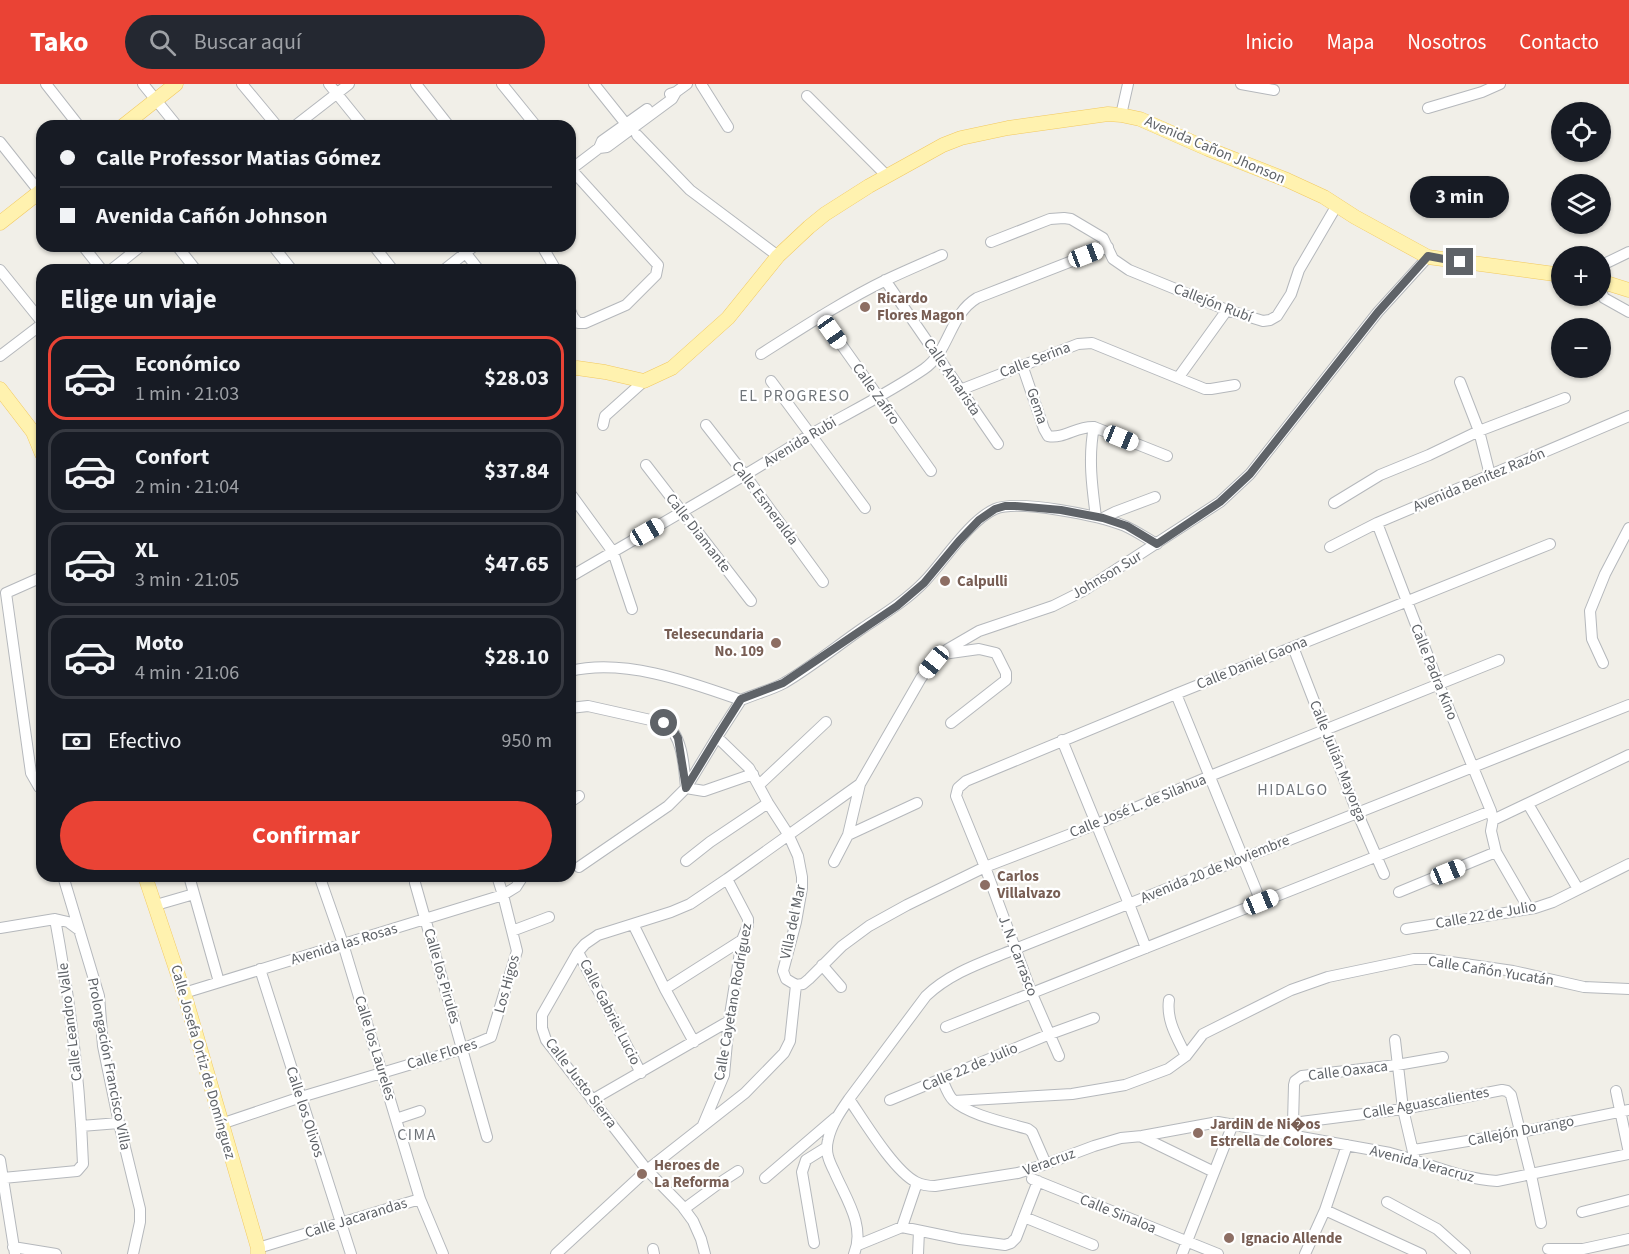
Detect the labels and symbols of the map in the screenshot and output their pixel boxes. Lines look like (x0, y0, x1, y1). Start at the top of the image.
street label: Avenida Cañon Jhonson (1141, 111, 1289, 189)
callout: 3 min (1410, 175, 1510, 217)
car (1066, 240, 1106, 270)
route end (1446, 248, 1473, 275)
street label: Callejón Rubí (1171, 278, 1257, 328)
place label: Ricardo Flores Magon (877, 288, 965, 326)
marker: Ricardo Flores Magon (858, 300, 872, 314)
car (814, 312, 850, 352)
street label: Calle Amarista (918, 334, 986, 420)
street label: Calle Serina (997, 337, 1073, 383)
street label: Calle Zafiro (847, 359, 905, 429)
district label: EL PROGRESO (739, 385, 851, 407)
street label: Gema (1021, 385, 1053, 427)
street label: Avenida Rubi (759, 412, 841, 472)
car (1101, 423, 1141, 453)
street label: Avenida Benítez Razón (1410, 443, 1548, 517)
street label: Calle Esmeralda (726, 457, 804, 549)
street label: Calle Diamante (660, 489, 736, 577)
car (627, 515, 667, 549)
street label: Johnson Sur (1068, 545, 1147, 604)
place label: Calpulli (957, 571, 1008, 592)
marker: Calpulli (938, 574, 952, 588)
street label: Calle Padra Kino (1405, 621, 1463, 723)
place label: Telesecundaria No. 109 (664, 624, 764, 662)
street label: Calle Daniel Gaona (1193, 631, 1311, 695)
marker: Telesecundaria No. 109 (769, 636, 783, 650)
car (916, 642, 952, 682)
street label: Calle Julián Mayorga (1304, 697, 1372, 825)
route start (650, 709, 677, 736)
street label: Calle José L. de Silahua (1066, 769, 1210, 843)
district label: HIDALGO (1257, 779, 1329, 801)
street label: Avenida 20 de Noviembre (1137, 829, 1293, 909)
car (1428, 857, 1468, 887)
place label: Carlos Villalvazo (996, 866, 1061, 904)
marker: Carlos Villalvazo (978, 878, 992, 892)
street label: Villa del Mar (775, 882, 811, 961)
car (1241, 887, 1281, 917)
street label: Calle 22 de Julio (1434, 896, 1538, 934)
street label: J. N. Carrasco (993, 913, 1043, 999)
street label: Avenida las Rosas (288, 918, 400, 970)
street label: Calle Cayetano Rodríguez (709, 922, 757, 1082)
street label: Calle los Pirules (418, 926, 466, 1026)
street label: Calle Cañón Yucatán (1427, 951, 1555, 991)
street label: Los Higos (489, 952, 525, 1016)
street label: Calle Gabriel Lucio (574, 955, 646, 1069)
street label: Calle Leandro Valle (52, 962, 88, 1082)
street label: Calle Josefa Ortiz de Domínguez (165, 962, 241, 1162)
street label: Prolongación Francisco Villa (82, 976, 136, 1152)
street label: Calle los Laureles (349, 993, 401, 1103)
street label: Calle Flores (404, 1033, 480, 1075)
street label: Calle Justo Sierra (540, 1033, 622, 1133)
street label: Calle 22 de Julio (919, 1037, 1021, 1097)
street label: Calle Oaxaca (1307, 1056, 1389, 1086)
street label: Calle los Olivos (280, 1064, 330, 1160)
street label: Calle Aguascalientes (1361, 1082, 1491, 1124)
street label: Callejón Durango (1466, 1110, 1576, 1152)
place label: JardiN de Ni�os Estrella de Colores (1210, 1114, 1333, 1152)
district label: CIMA (397, 1124, 437, 1146)
marker: JardiN de Ni�os Estrella de Colores (1191, 1126, 1205, 1140)
street label: Avenida Veracruz (1368, 1140, 1476, 1188)
street label: Veracruz (1020, 1143, 1078, 1181)
place label: Heroes de La Reforma (654, 1155, 730, 1193)
marker: Heroes de La Reforma (635, 1167, 649, 1181)
street label: Calle Sinaloa (1077, 1189, 1159, 1239)
street label: Calle Jacarandas (302, 1192, 410, 1244)
place label: Ignacio Allende (1241, 1228, 1343, 1249)
marker: Ignacio Allende (1222, 1231, 1236, 1245)

